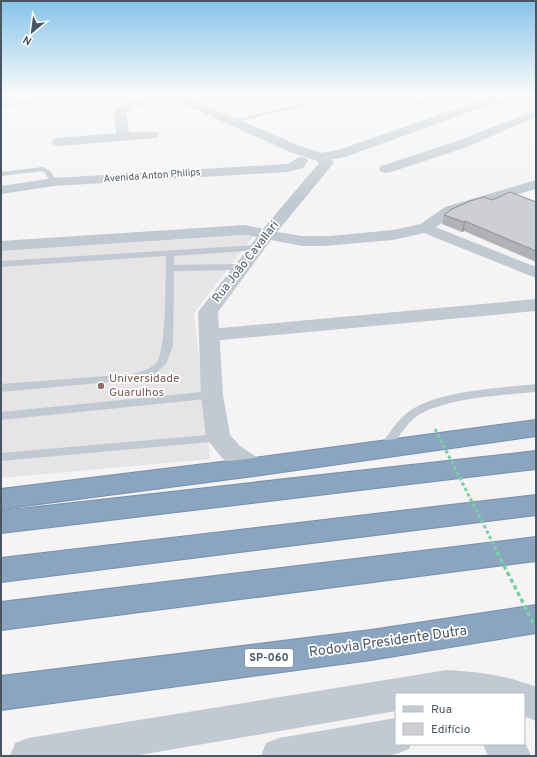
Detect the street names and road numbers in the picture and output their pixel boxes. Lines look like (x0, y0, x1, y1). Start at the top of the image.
street label: Avenida Anton Philips (103, 166, 201, 186)
street label: Rua João Cavallari (209, 218, 283, 306)
street label: Rodovia Presidente Dutra (308, 622, 468, 662)
road number: SP-060 (245, 649, 293, 667)

